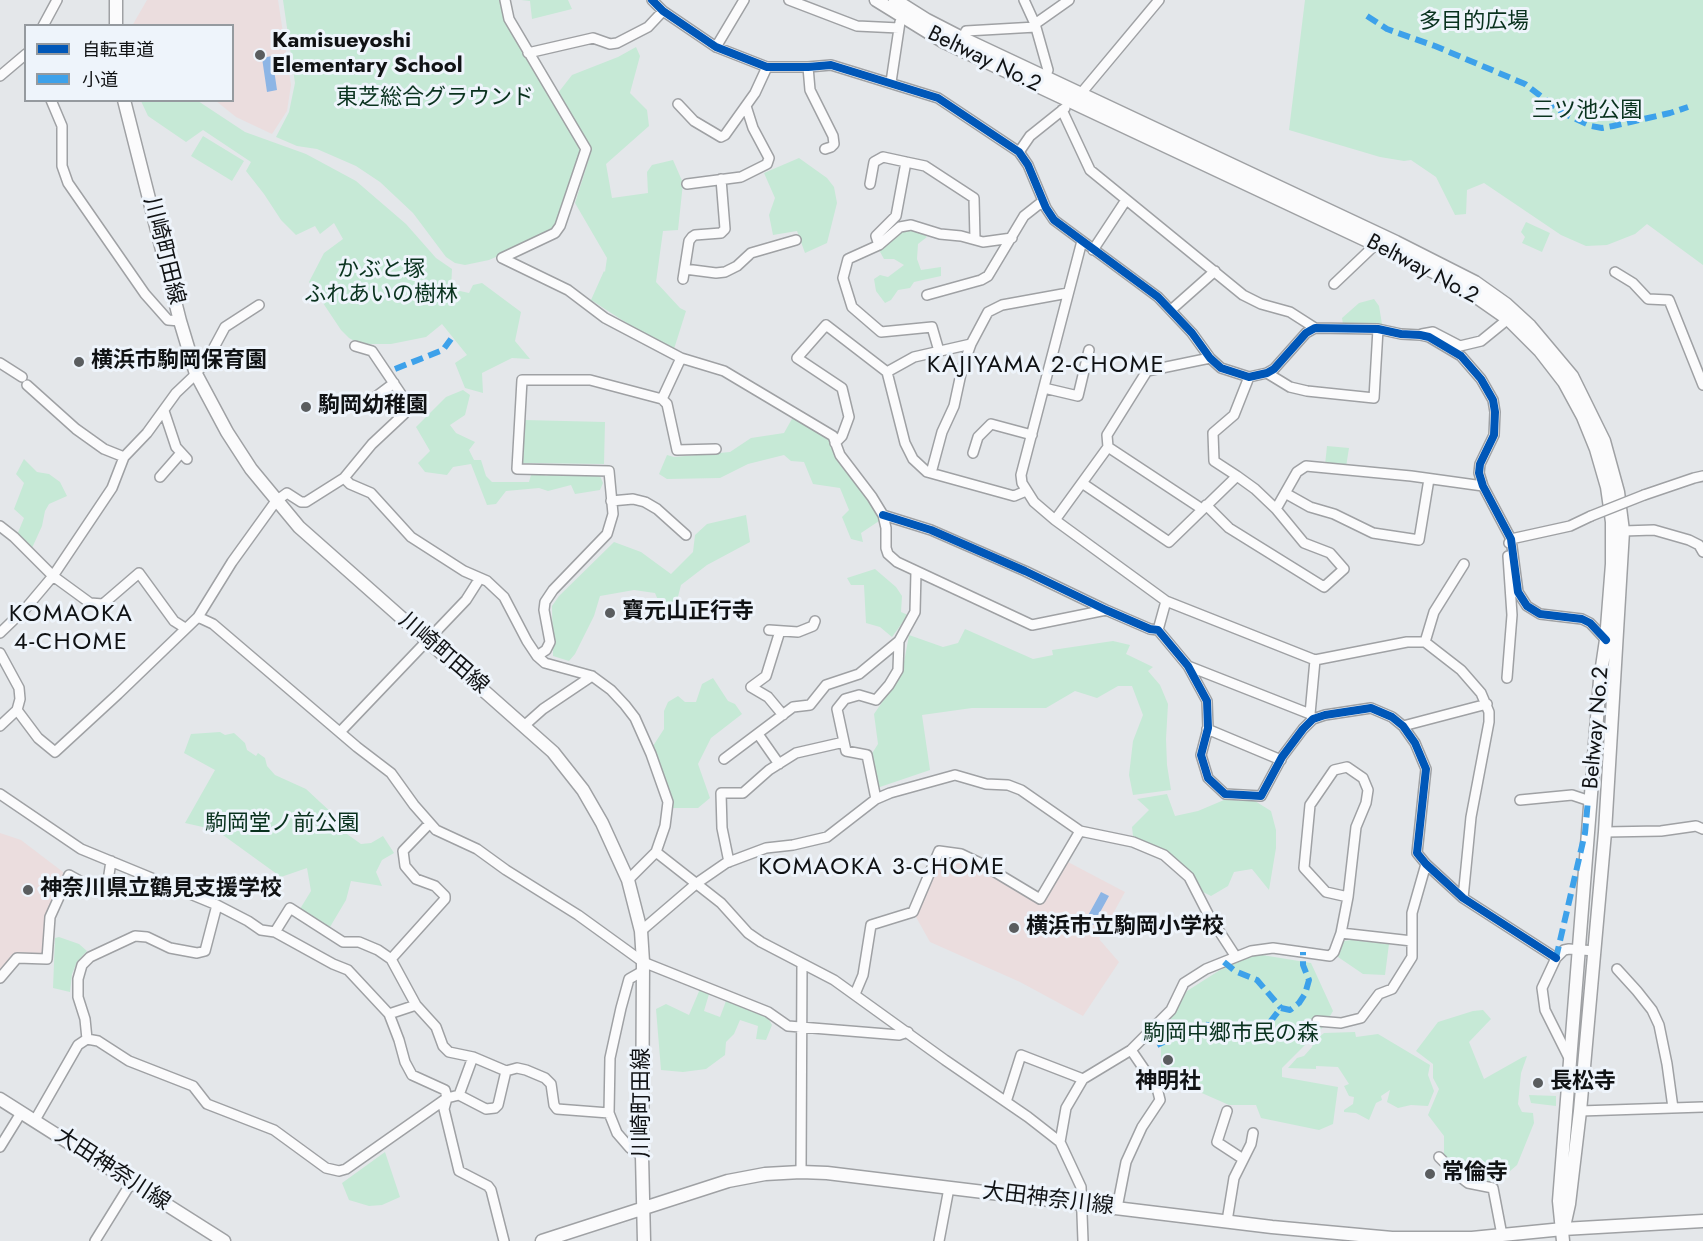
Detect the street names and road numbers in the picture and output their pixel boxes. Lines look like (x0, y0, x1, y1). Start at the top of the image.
street label: Beltway No.2 (923, 21, 1045, 99)
street label: 川崎町田線 (137, 194, 189, 308)
street label: Beltway No.2 (1362, 230, 1482, 310)
street label: 川崎町田線 (393, 608, 493, 700)
street label: Beltway No.2 (1579, 666, 1615, 790)
street label: 川崎町田線 (630, 1048, 656, 1158)
street label: 大田神奈川線 (49, 1123, 175, 1217)
street label: 大田神奈川線 (981, 1179, 1115, 1221)

